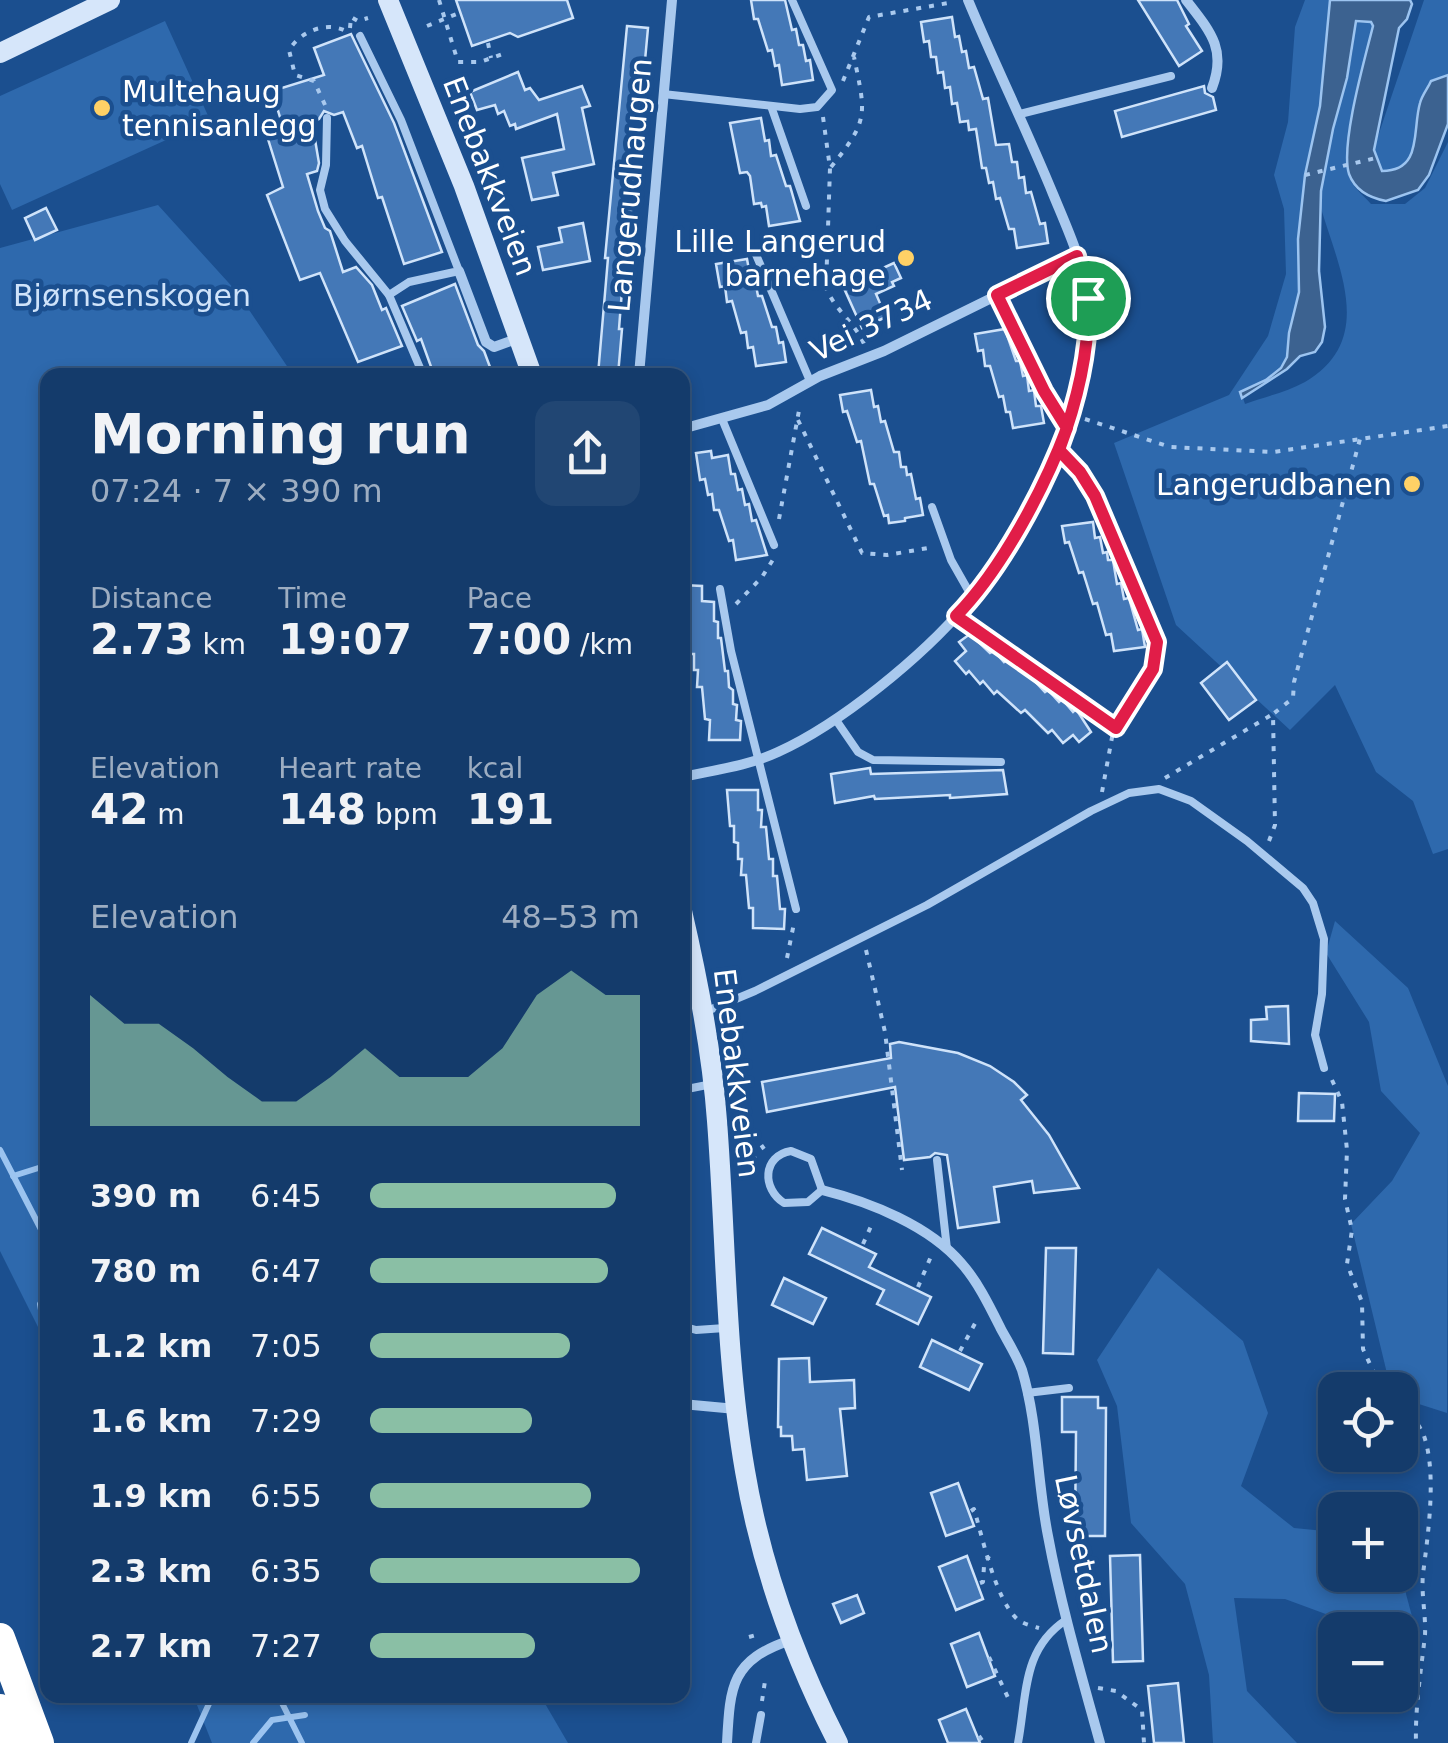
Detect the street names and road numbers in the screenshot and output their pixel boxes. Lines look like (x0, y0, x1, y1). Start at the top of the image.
street label: Langerudhaugen (601, 56, 659, 314)
street label: Enebakkveien (436, 71, 544, 281)
street label: Vei 3734 (804, 281, 938, 369)
street label: Enebakkveien (707, 966, 767, 1180)
street label: Løvsetdalen (1048, 1471, 1120, 1657)

